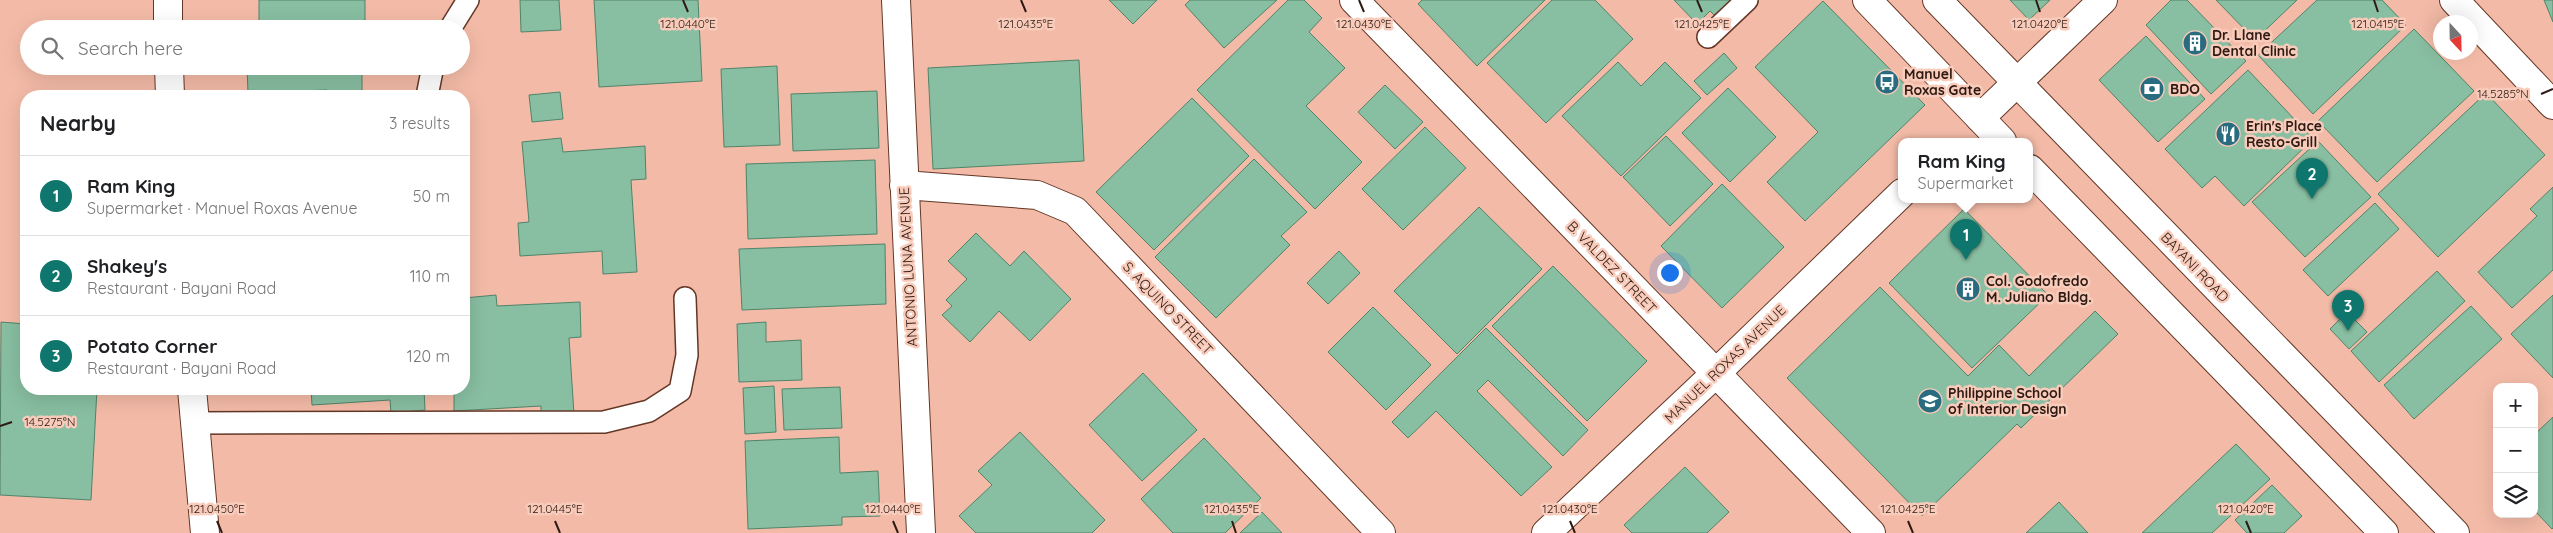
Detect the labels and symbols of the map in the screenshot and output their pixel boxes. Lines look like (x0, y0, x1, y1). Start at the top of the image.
north arrow (2433, 15, 2478, 60)
text: 121.0440°E (660, 16, 716, 31)
text: 121.0435°E (999, 16, 1054, 31)
text: 121.0430°E (1336, 16, 1392, 31)
text: 121.0425°E (1674, 16, 1730, 31)
text: 121.0420°E (2012, 16, 2068, 31)
text: 121.0415°E (2352, 16, 2405, 31)
place label: Dr. Llane Dental Clinic (2212, 26, 2296, 60)
building icon: Dr. Llane Dental Clinic (2182, 30, 2208, 56)
place label: Manuel Roxas Gate (1904, 65, 1981, 99)
bus stop icon: Manuel Roxas Gate (1874, 69, 1900, 95)
bank icon: BDO (2139, 76, 2165, 102)
place label: BDO (2170, 80, 2200, 98)
text: 14.5285°N (2477, 86, 2529, 101)
place label: Erin's Place Resto-Grill (2246, 117, 2322, 151)
restaurant icon: Erin's Place Resto-Grill (2215, 121, 2241, 147)
pin: 2 (2296, 158, 2328, 199)
street label: ANTONIO LUNA AVENUE (895, 187, 921, 347)
street label: B. VALDEZ STREET (1563, 217, 1661, 317)
pin: 1 (1950, 219, 1982, 260)
street label: BAYANI ROAD (2157, 228, 2233, 306)
street label: S. AQUINO STREET (1119, 258, 1217, 358)
your location (1657, 260, 1683, 286)
place label: Col. Godofredo M. Juliano Bldg. (1986, 272, 2092, 306)
building icon: Col. Godofredo M. Juliano Bldg. (1955, 276, 1981, 302)
pin: 3 (2332, 290, 2364, 331)
street label: MANUEL ROXAS AVENUE (1660, 301, 1790, 427)
place label: Philippine School of Interior Design (1948, 384, 2067, 418)
school or university icon: Philippine School of Interior Design (1917, 388, 1943, 414)
text: 14.5275°N (24, 414, 76, 429)
text: 121.0450°E (189, 501, 245, 516)
text: 121.0445°E (528, 501, 583, 516)
text: 121.0440°E (865, 501, 921, 516)
text: 121.0435°E (1205, 501, 1260, 516)
text: 121.0430°E (1542, 501, 1598, 516)
text: 121.0425°E (1880, 501, 1936, 516)
text: 121.0420°E (2218, 501, 2274, 516)

